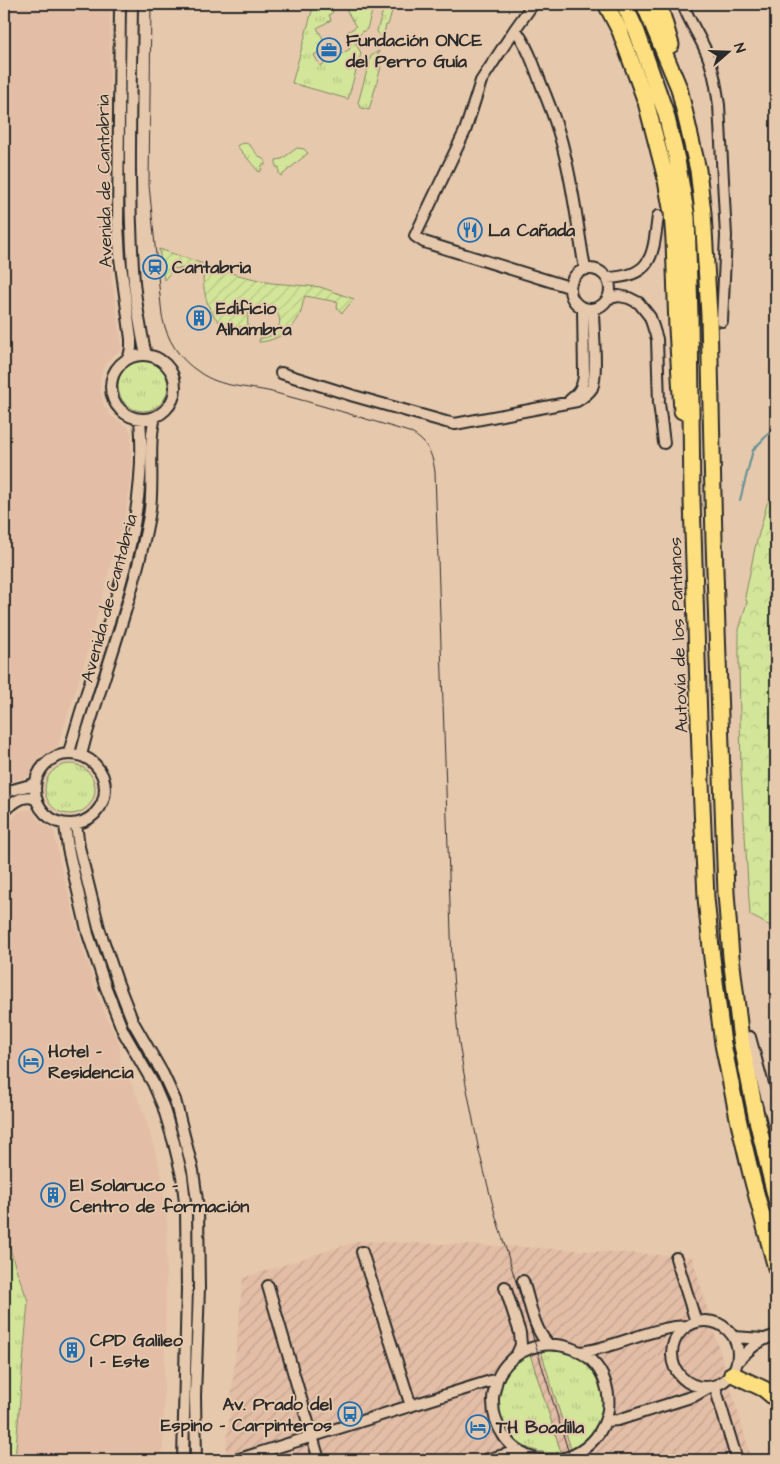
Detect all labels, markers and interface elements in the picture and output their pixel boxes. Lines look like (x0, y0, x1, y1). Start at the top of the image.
place label: Fundación ONCE del Perro Guía (345, 28, 483, 74)
north arrow (702, 28, 752, 78)
office icon: Fundación ONCE del Perro Guía (316, 37, 342, 63)
text: N (728, 40, 750, 56)
street label: Avenida de Cantabria (90, 94, 119, 268)
restaurant icon: La Cañada (457, 217, 483, 243)
place label: La Cañada (488, 218, 576, 243)
station icon: Cantabria (142, 254, 168, 280)
place label: Cantabria (172, 255, 252, 280)
place label: Edificio Alhambra (216, 296, 292, 342)
building icon: Edificio Alhambra (186, 305, 212, 331)
street label: Avenida de Cantabria (75, 511, 144, 685)
street label: Autovía de los Pantanos (663, 537, 694, 733)
place label: Hotel - Residencia (48, 1039, 134, 1085)
hotel icon: Hotel - Residencia (18, 1048, 44, 1074)
place label: El Solaruco - Centro de formación (70, 1173, 249, 1219)
building icon: El Solaruco - Centro de formación (40, 1182, 66, 1208)
place label: CPD Galileo I - Este (90, 1328, 184, 1374)
building icon: CPD Galileo I - Este (59, 1337, 85, 1363)
place label: Av. Prado del Espino - Carpinteros (161, 1392, 332, 1438)
bus stop icon: Av. Prado del Espino - Carpinteros (337, 1401, 363, 1427)
hotel icon: TH Boadilla (465, 1414, 491, 1440)
place label: TH Boadilla (495, 1415, 585, 1440)

